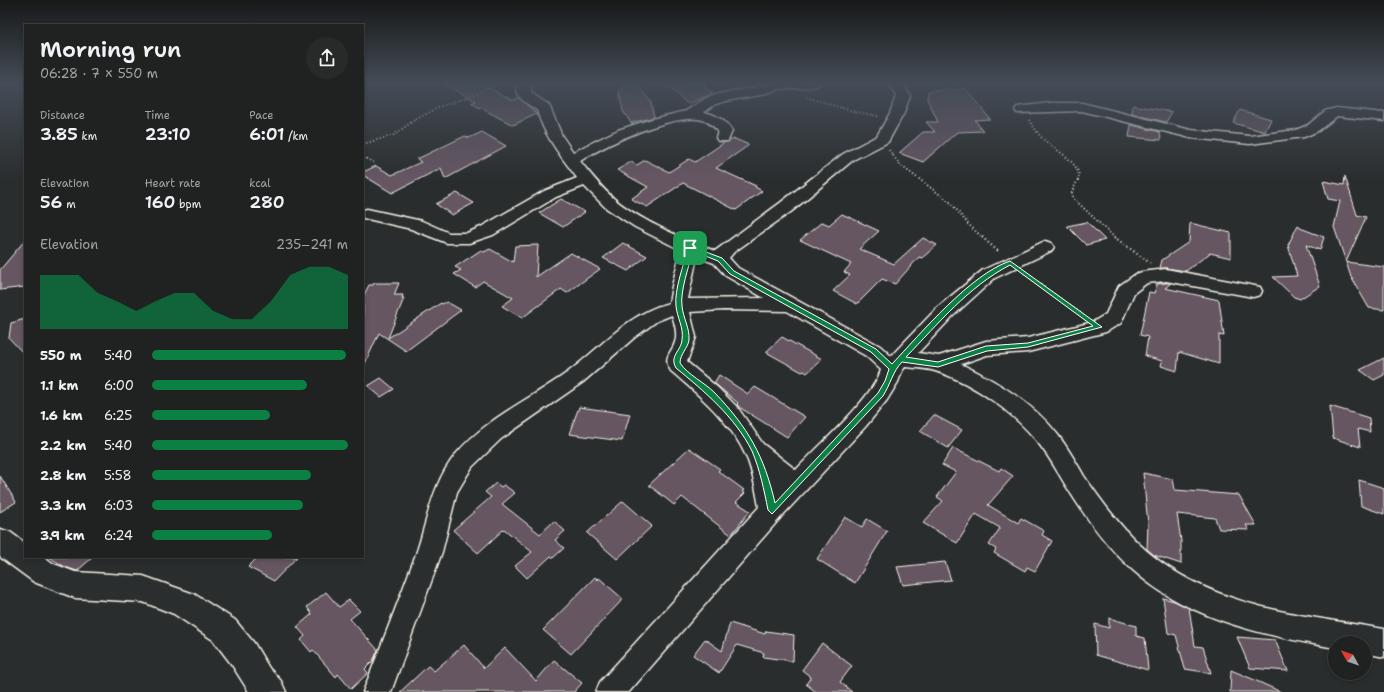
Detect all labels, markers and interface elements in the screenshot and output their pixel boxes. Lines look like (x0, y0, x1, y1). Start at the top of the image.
text: Morning run (40, 35, 181, 64)
button: share (306, 37, 348, 79)
text: 06:28 · 7 × 550 m (40, 65, 158, 82)
text: Distance (40, 108, 85, 123)
text: Time (145, 108, 170, 123)
text: Pace (249, 108, 274, 123)
text: 3.85 (40, 123, 78, 145)
text: 23:10 (145, 123, 191, 145)
text: 6:01 (249, 123, 285, 145)
text: km (78, 129, 97, 144)
text: /km (285, 129, 308, 144)
text: Elevation (40, 176, 89, 191)
text: Heart rate (145, 176, 201, 191)
text: kcal (249, 176, 271, 191)
text: 56 (40, 191, 62, 213)
text: 160 (145, 191, 175, 213)
text: 280 (249, 191, 285, 213)
text: m (62, 197, 76, 212)
text: bpm (175, 197, 201, 212)
pin (673, 231, 707, 265)
text: Elevation (40, 236, 98, 253)
text: 235–241 m (276, 236, 348, 253)
icon: arrive (679, 237, 701, 259)
text: 550 m (40, 347, 82, 364)
text: 5:40 (104, 347, 132, 364)
text: 1.1 km (40, 377, 78, 394)
text: 6:00 (104, 377, 134, 394)
text: 1.6 km (40, 407, 83, 424)
text: 6:25 (104, 407, 132, 424)
text: 2.2 km (40, 437, 86, 454)
text: 5:40 (104, 437, 132, 454)
text: 2.8 km (40, 467, 86, 484)
text: 5:58 (104, 467, 132, 484)
text: 3.3 km (40, 497, 86, 514)
text: 6:03 (104, 497, 133, 514)
text: 3.9 km (40, 527, 85, 544)
text: 6:24 (104, 527, 133, 544)
north arrow (1328, 636, 1372, 680)
map controls (1328, 636, 1372, 680)

